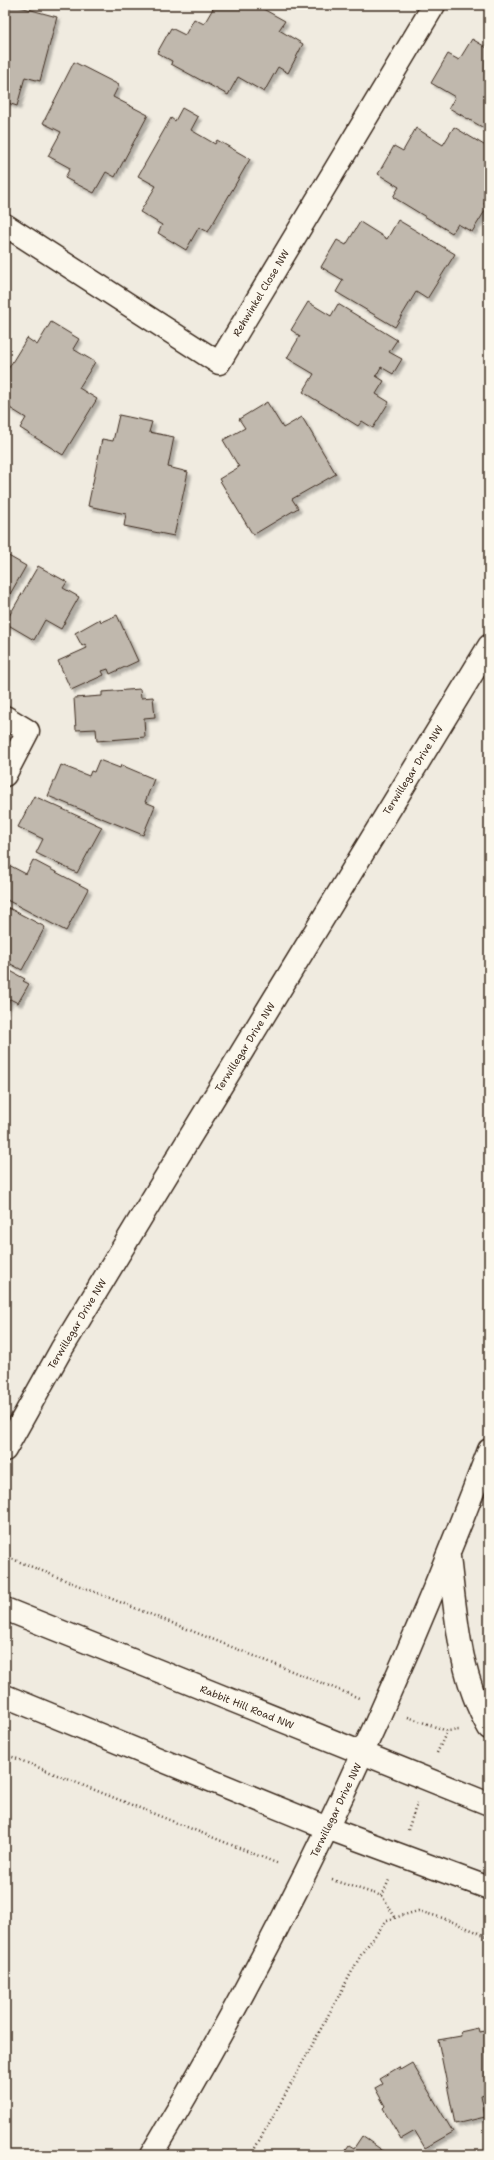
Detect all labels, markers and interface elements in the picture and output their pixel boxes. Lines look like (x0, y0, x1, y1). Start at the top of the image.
street label: Rehwinkel Close NW (230, 247, 292, 339)
street label: Terwillegar Drive NW (380, 722, 446, 817)
street label: Terwillegar Drive NW (212, 999, 278, 1094)
street label: Terwillegar Drive NW (45, 1276, 109, 1372)
street label: Rabbit Hill Road NW (198, 1682, 296, 1732)
street label: Terwillegar Drive NW (307, 1760, 365, 1859)

